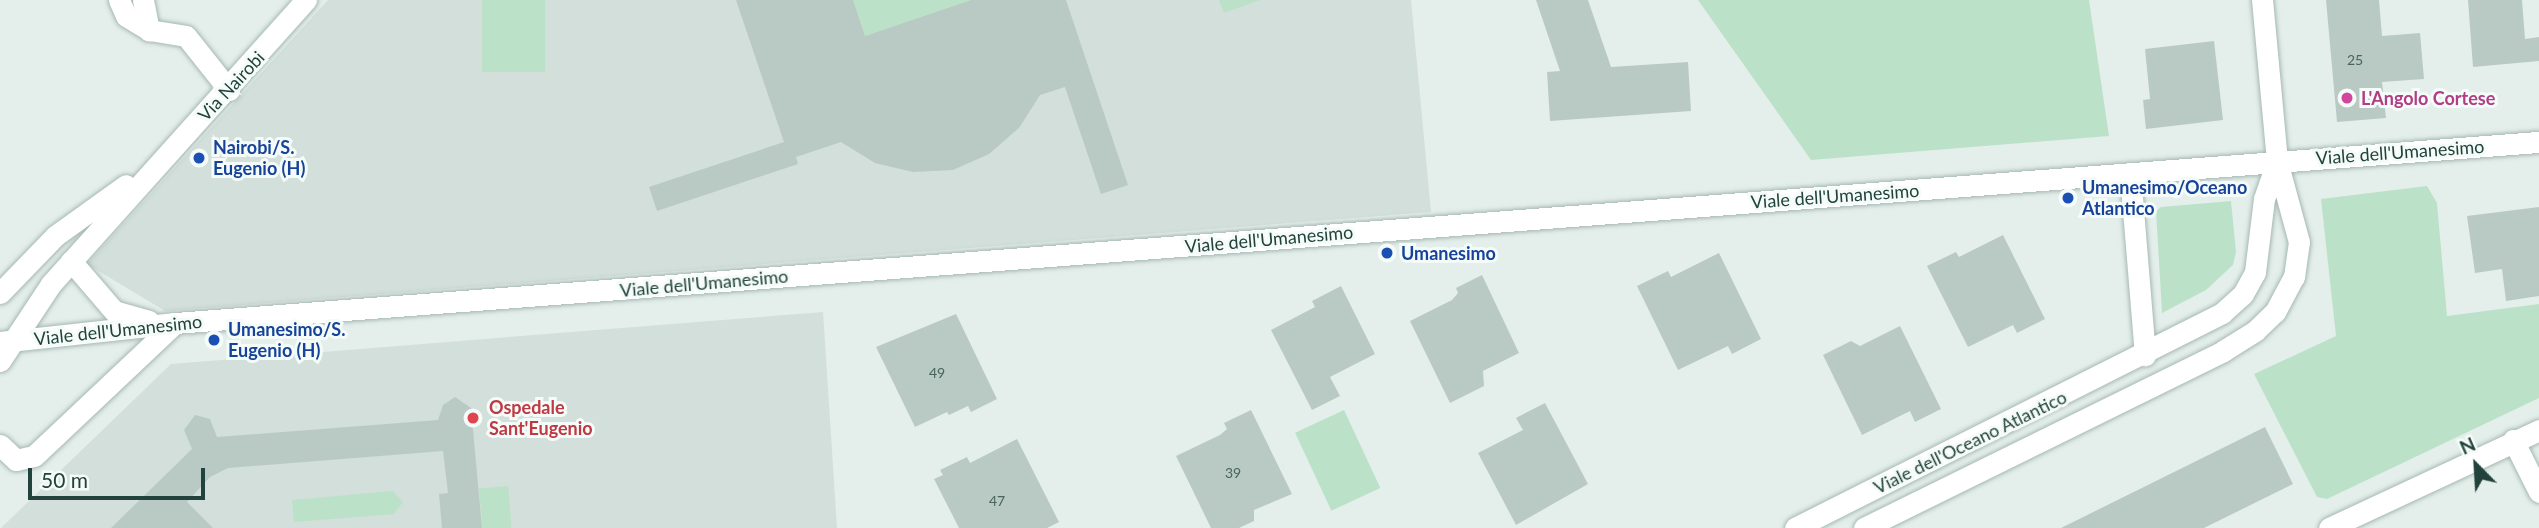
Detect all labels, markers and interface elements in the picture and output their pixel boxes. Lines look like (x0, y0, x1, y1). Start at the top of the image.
street label: Via Nairobi (193, 47, 269, 125)
house number: 25 (2347, 52, 2363, 68)
place label: L'Angolo Cortese (2361, 87, 2495, 109)
marker: L'Angolo Cortese (2339, 90, 2355, 106)
street label: Viale dell'Umanesimo (2315, 135, 2485, 169)
place label: Nairobi/S. Eugenio (H) (213, 137, 305, 180)
marker: Nairobi/S. Eugenio (H) (191, 150, 207, 166)
place label: Umanesimo/Oceano Atlantico (2082, 177, 2247, 220)
street label: Viale dell'Umanesimo (1750, 179, 1920, 213)
marker: Umanesimo/Oceano Atlantico (2060, 190, 2076, 206)
street label: Viale dell'Umanesimo (1184, 221, 1354, 257)
place label: Umanesimo (1401, 242, 1496, 264)
marker: Umanesimo (1379, 245, 1395, 261)
street label: Viale dell'Umanesimo (619, 265, 789, 301)
street label: Viale dell'Umanesimo (33, 310, 203, 350)
place label: Umanesimo/S. Eugenio (H) (228, 319, 345, 362)
marker: Umanesimo/S. Eugenio (H) (206, 332, 222, 348)
house number: 49 (929, 365, 945, 381)
street label: Viale dell'Oceano Atlantico (1870, 386, 2070, 498)
place label: Ospedale Sant'Eugenio (489, 397, 593, 440)
marker: Ospedale Sant'Eugenio (463, 408, 483, 428)
north arrow (2441, 430, 2511, 500)
text: N (2456, 432, 2479, 459)
scale bar (32, 454, 208, 498)
house number: 39 (1225, 465, 1241, 481)
text: 50 m (41, 467, 88, 492)
house number: 47 (989, 493, 1005, 509)

